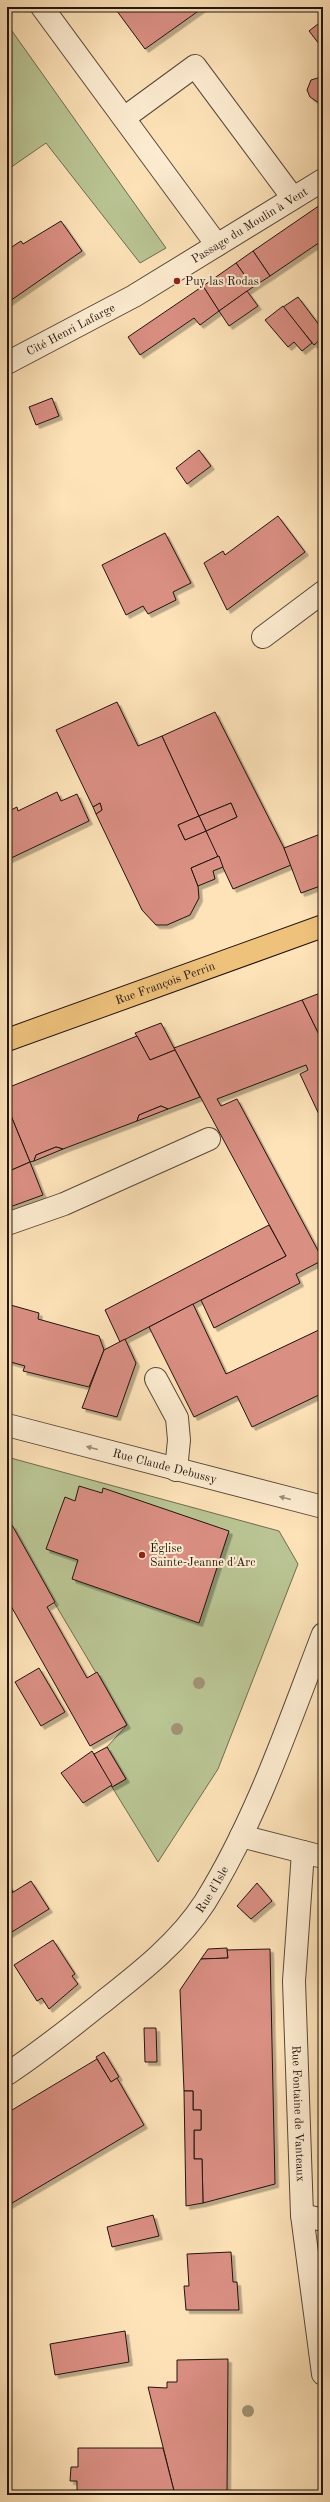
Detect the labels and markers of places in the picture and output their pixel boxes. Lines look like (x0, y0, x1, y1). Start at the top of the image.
marker: Puy las Rodas (172, 276, 182, 286)
place label: Puy las Rodas (185, 276, 259, 288)
place label: Église Sainte-Jeanne d'Arc (150, 1540, 255, 1569)
marker: Église Sainte-Jeanne d'Arc (137, 1550, 147, 1560)

